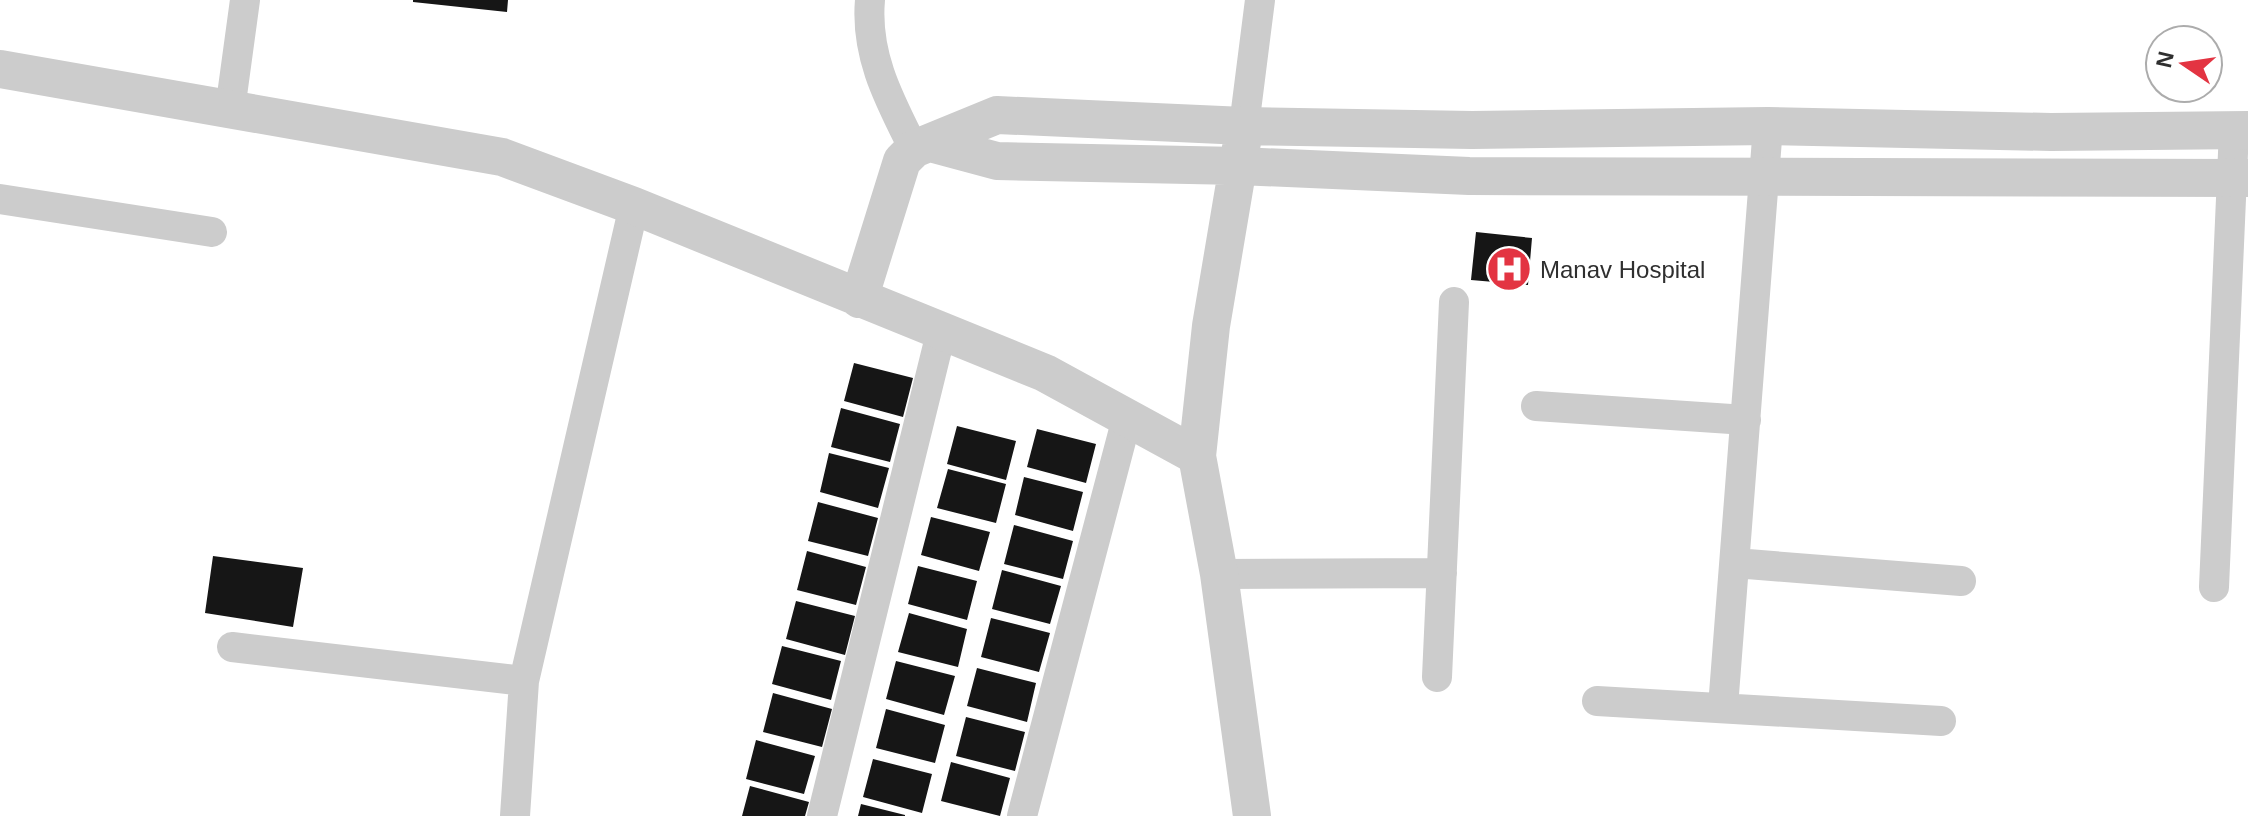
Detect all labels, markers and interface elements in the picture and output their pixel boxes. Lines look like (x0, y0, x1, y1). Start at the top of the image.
north arrow (2144, 24, 2224, 104)
text: N (2151, 49, 2179, 70)
hospital icon: Manav Hospital (1485, 245, 1533, 293)
place label: Manav Hospital (1540, 256, 1705, 283)

